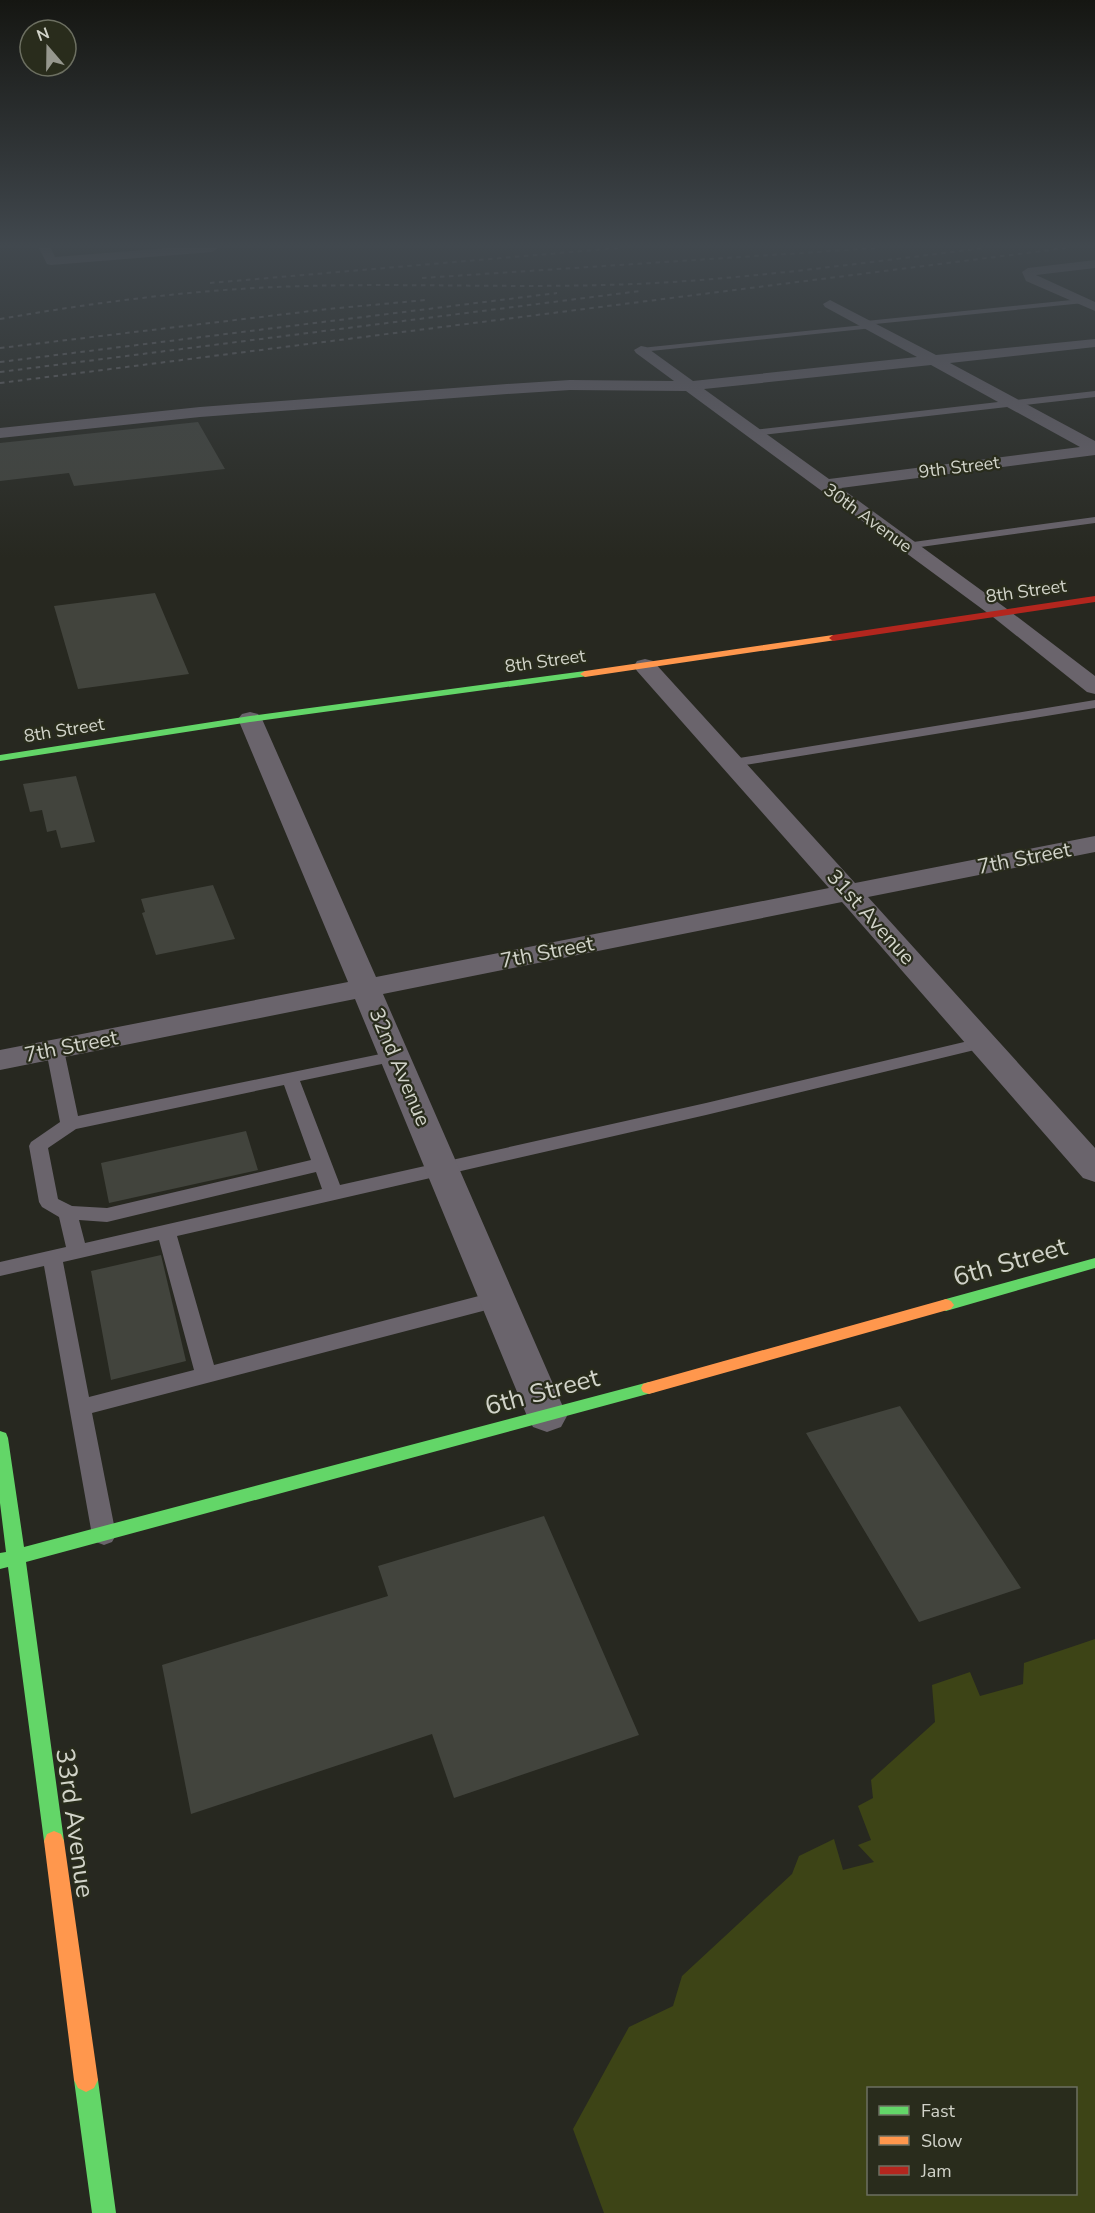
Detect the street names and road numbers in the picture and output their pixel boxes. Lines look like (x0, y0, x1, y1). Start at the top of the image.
street label: 9th Street (917, 450, 1001, 484)
street label: 30th Avenue (819, 478, 917, 558)
street label: 8th Street (984, 573, 1068, 609)
street label: 8th Street (503, 643, 587, 679)
street label: 8th Street (22, 712, 107, 748)
street label: 7th Street (975, 835, 1074, 881)
street label: 31st Avenue (821, 863, 921, 971)
street label: 7th Street (498, 929, 597, 975)
street label: 32nd Avenue (362, 1003, 438, 1131)
street label: 7th Street (22, 1023, 121, 1069)
street label: 6th Street (949, 1229, 1072, 1295)
street label: 6th Street (481, 1360, 604, 1424)
street label: 33rd Avenue (47, 1746, 103, 1900)

